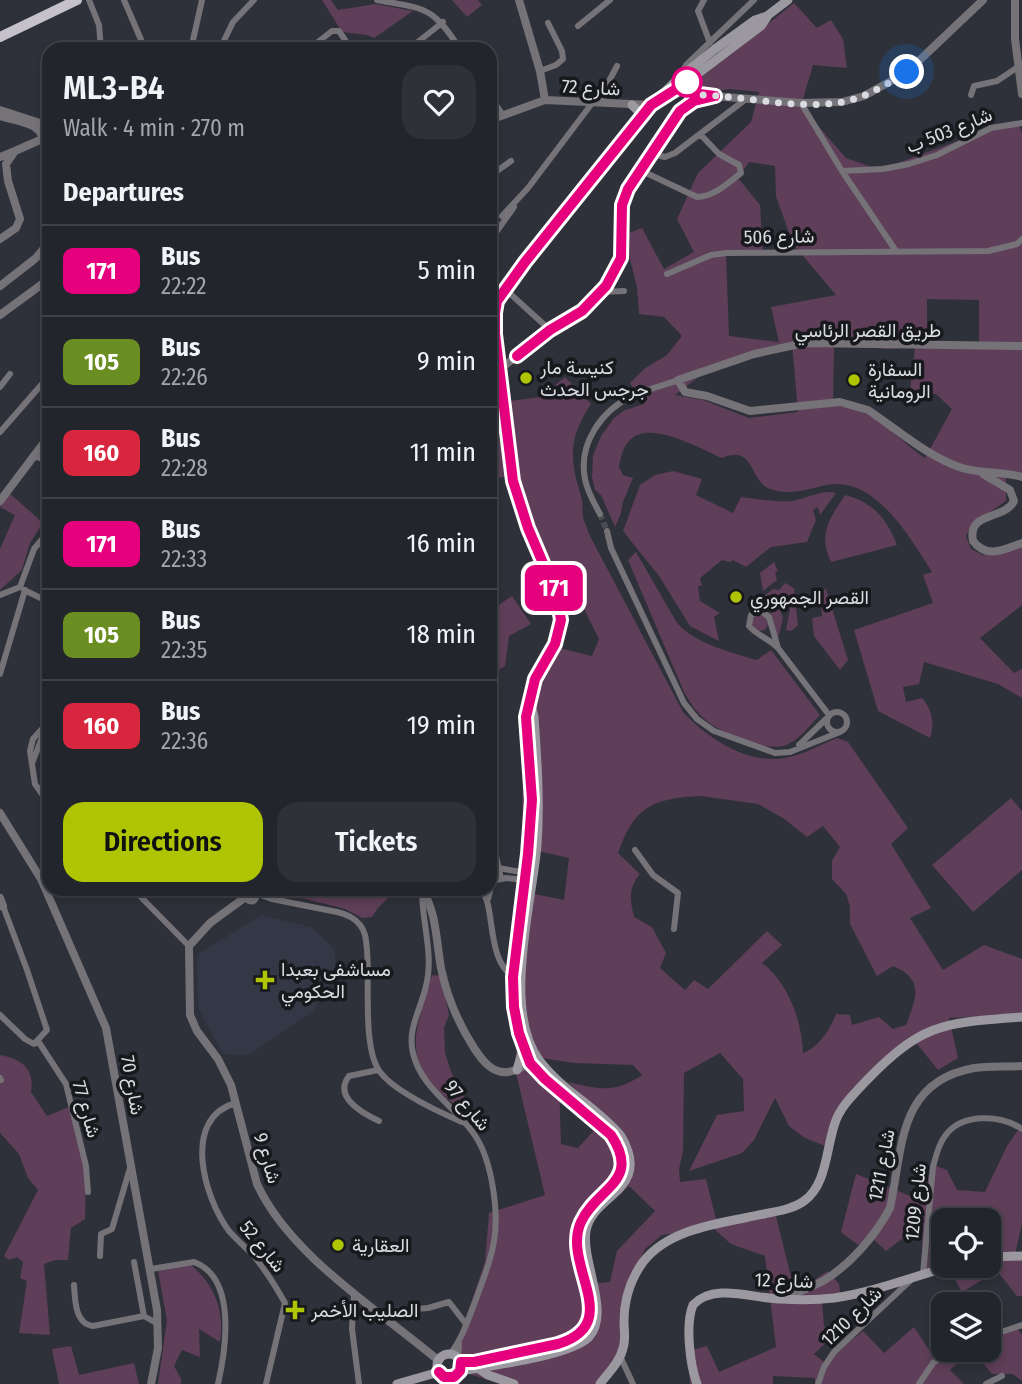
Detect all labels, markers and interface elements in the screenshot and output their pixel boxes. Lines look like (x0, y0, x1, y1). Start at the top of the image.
your location (889, 54, 924, 89)
button: heart (402, 65, 476, 139)
unlabelled marker (672, 67, 702, 97)
text: ML3-B4 (63, 68, 164, 108)
street label: شارع 72 (561, 74, 621, 102)
street label: شارع 503 ب (903, 103, 996, 159)
text: Walk · 4 min · 270 m (63, 114, 245, 142)
text: Departures (63, 177, 184, 208)
street label: شارع 506 (743, 224, 815, 250)
text: Bus (161, 241, 200, 272)
text: 5 min (418, 255, 476, 286)
text: 171 (86, 257, 117, 285)
text: 22:22 (161, 272, 206, 300)
street label: طريق القصر الرئاسي (795, 319, 941, 346)
text: Bus (161, 332, 200, 363)
text: 9 min (417, 346, 476, 377)
text: 105 (84, 348, 119, 376)
place label: كنيسة مار جرجس الحدث (539, 356, 649, 401)
place label: السفارة الرومانية (868, 358, 931, 403)
text: 22:26 (161, 363, 208, 391)
marker: كنيسة مار جرجس الحدث (518, 370, 534, 386)
marker: السفارة الرومانية (846, 372, 862, 388)
text: Bus (161, 423, 200, 454)
text: 11 min (410, 437, 476, 468)
text: 160 (84, 439, 119, 467)
text: 22:28 (161, 454, 208, 482)
text: Bus (161, 514, 200, 545)
text: 16 min (407, 528, 476, 559)
text: 171 (86, 530, 117, 558)
text: 22:33 (161, 545, 207, 573)
line badge: 171 (514, 565, 594, 611)
text: 171 (539, 574, 569, 602)
place label: القصر الجمهوري (750, 586, 869, 613)
marker: القصر الجمهوري (728, 589, 744, 605)
text: Bus (161, 605, 200, 636)
text: 18 min (407, 619, 476, 650)
text: 105 (84, 621, 119, 649)
text: 22:35 (161, 636, 207, 664)
text: Bus (161, 696, 200, 727)
text: 19 min (407, 710, 476, 741)
text: 160 (84, 712, 119, 740)
text: 22:36 (161, 727, 208, 755)
button: Directions (63, 802, 263, 882)
button: Tickets (277, 802, 476, 882)
place label: مساشفى بعبدا الحكومي (281, 958, 391, 1007)
marker: مساشفى بعبدا الحكومي (255, 970, 275, 990)
street label: شارع 70 (115, 1054, 149, 1117)
street label: شارع 97 (439, 1075, 496, 1136)
street label: شارع 77 (66, 1078, 106, 1141)
street label: شارع 1211 (863, 1127, 901, 1203)
street label: شارع 9 (248, 1130, 286, 1187)
street label: شارع 1209 (900, 1162, 932, 1242)
map controls (931, 1208, 1001, 1362)
button: locate (931, 1208, 1001, 1278)
street label: شارع 52 (234, 1216, 290, 1277)
place label: العقارية (352, 1234, 409, 1257)
marker: العقارية (330, 1237, 346, 1253)
street label: شارع 12 (754, 1268, 814, 1294)
street label: شارع 1210 (816, 1282, 887, 1352)
button: layers (931, 1292, 1001, 1362)
place label: الصليب الأخمر (310, 1299, 418, 1322)
marker: الصليب الأخمر (285, 1300, 305, 1320)

